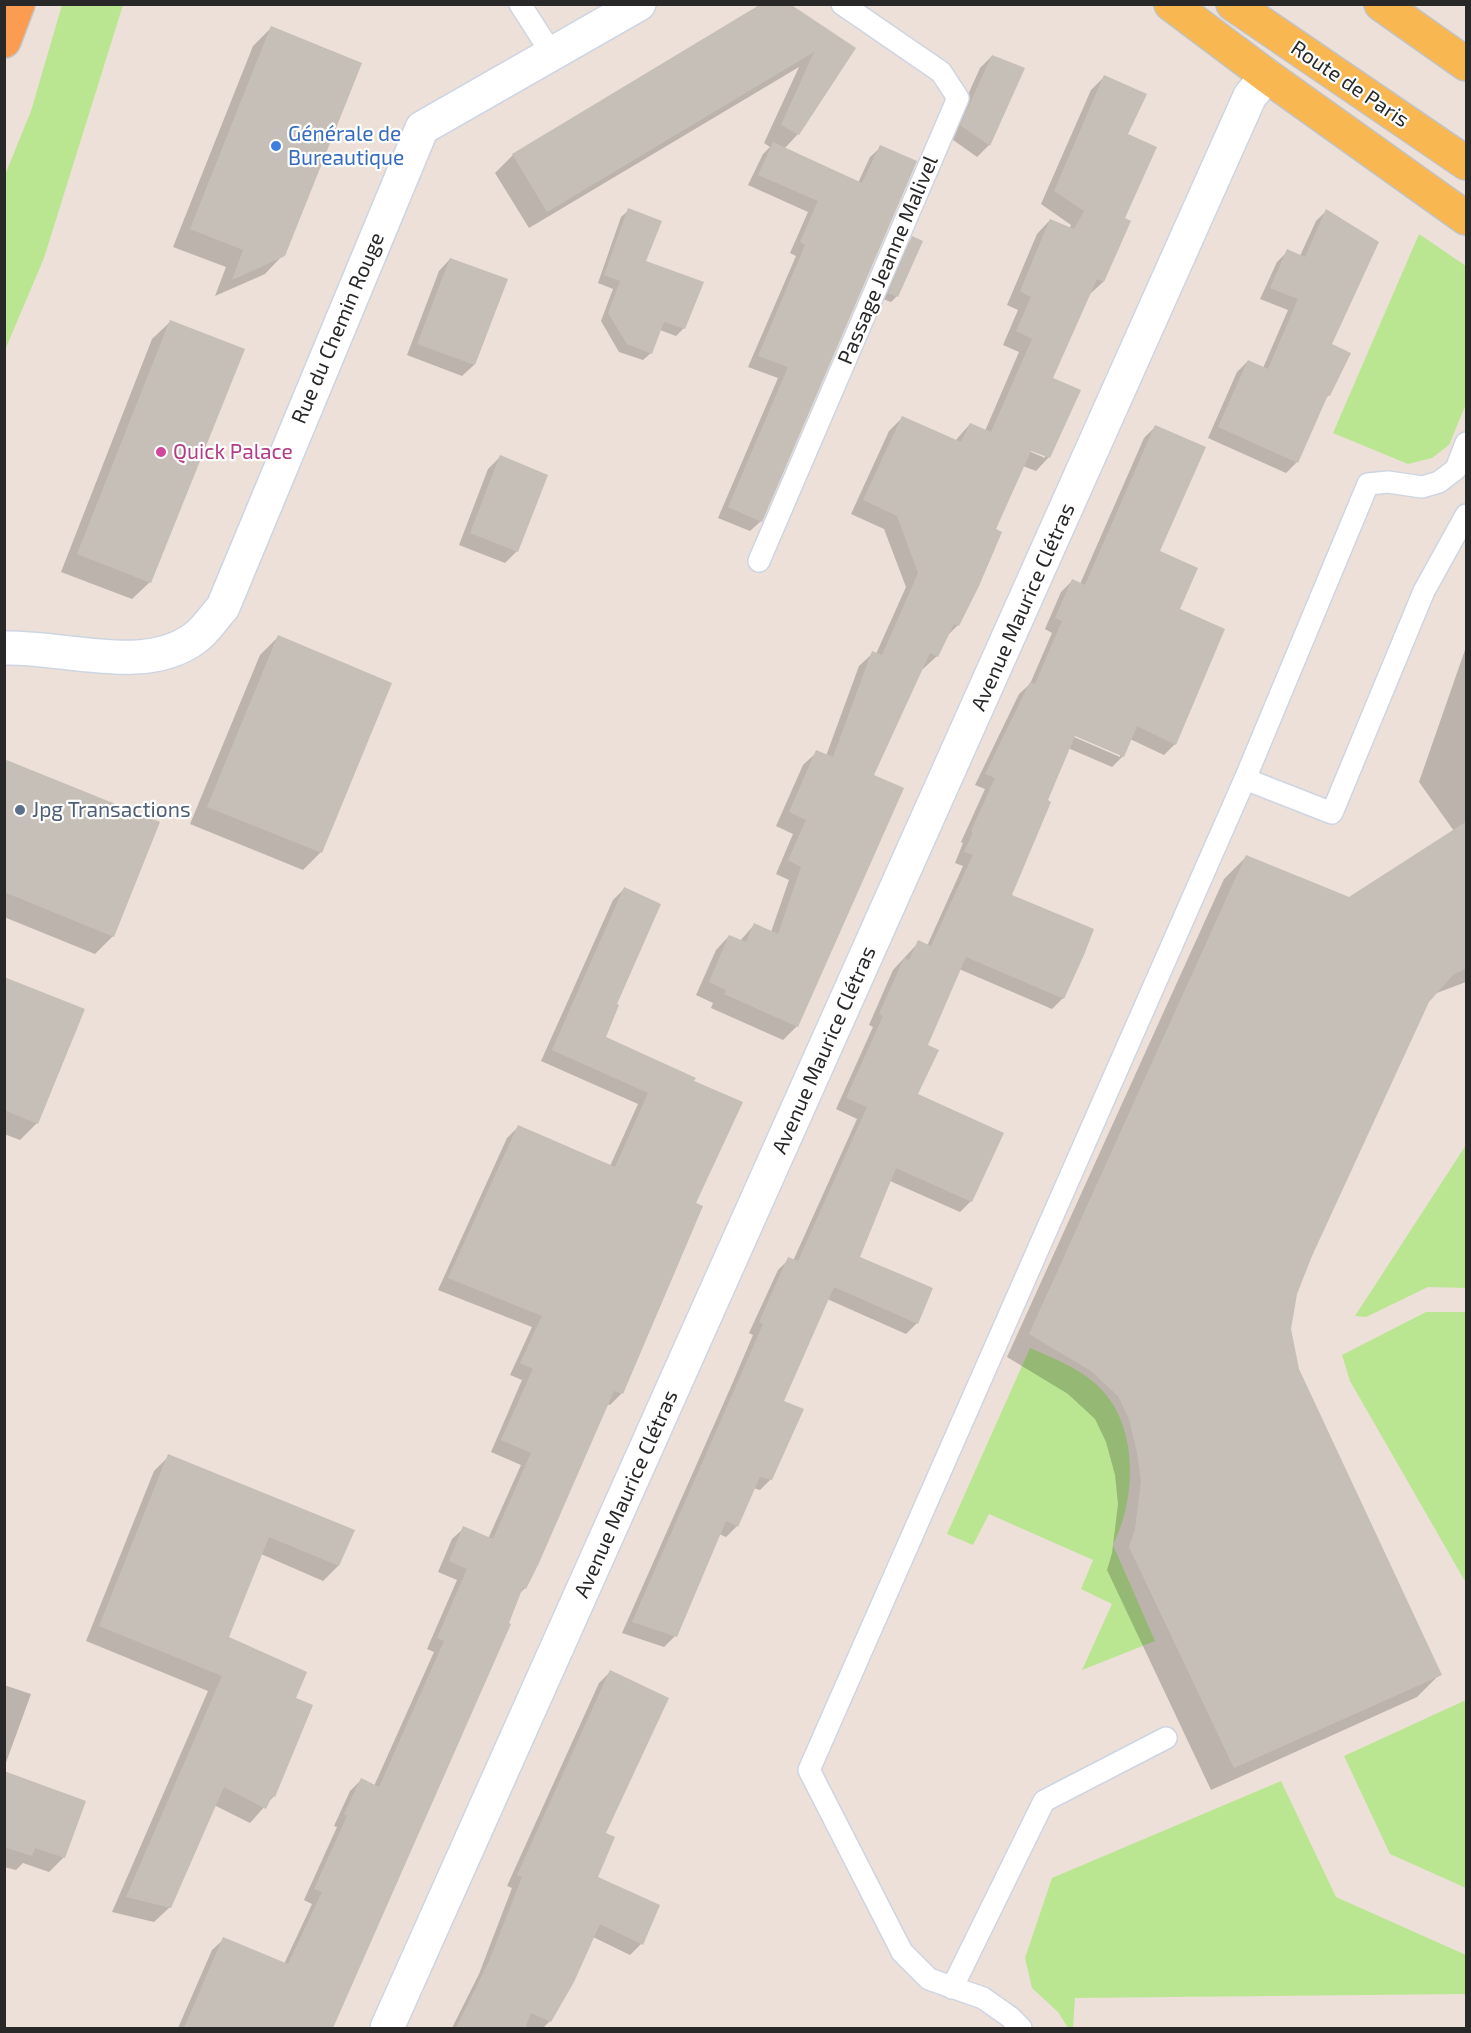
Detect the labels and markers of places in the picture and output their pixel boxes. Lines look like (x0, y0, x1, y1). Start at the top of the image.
place label: Générale de Bureautique (288, 121, 404, 171)
marker: Générale de Bureautique (269, 139, 283, 153)
place label: Quick Palace (173, 439, 293, 465)
marker: Quick Palace (154, 445, 168, 459)
place label: Jpg Transactions (32, 797, 191, 823)
marker: Jpg Transactions (13, 803, 27, 817)

